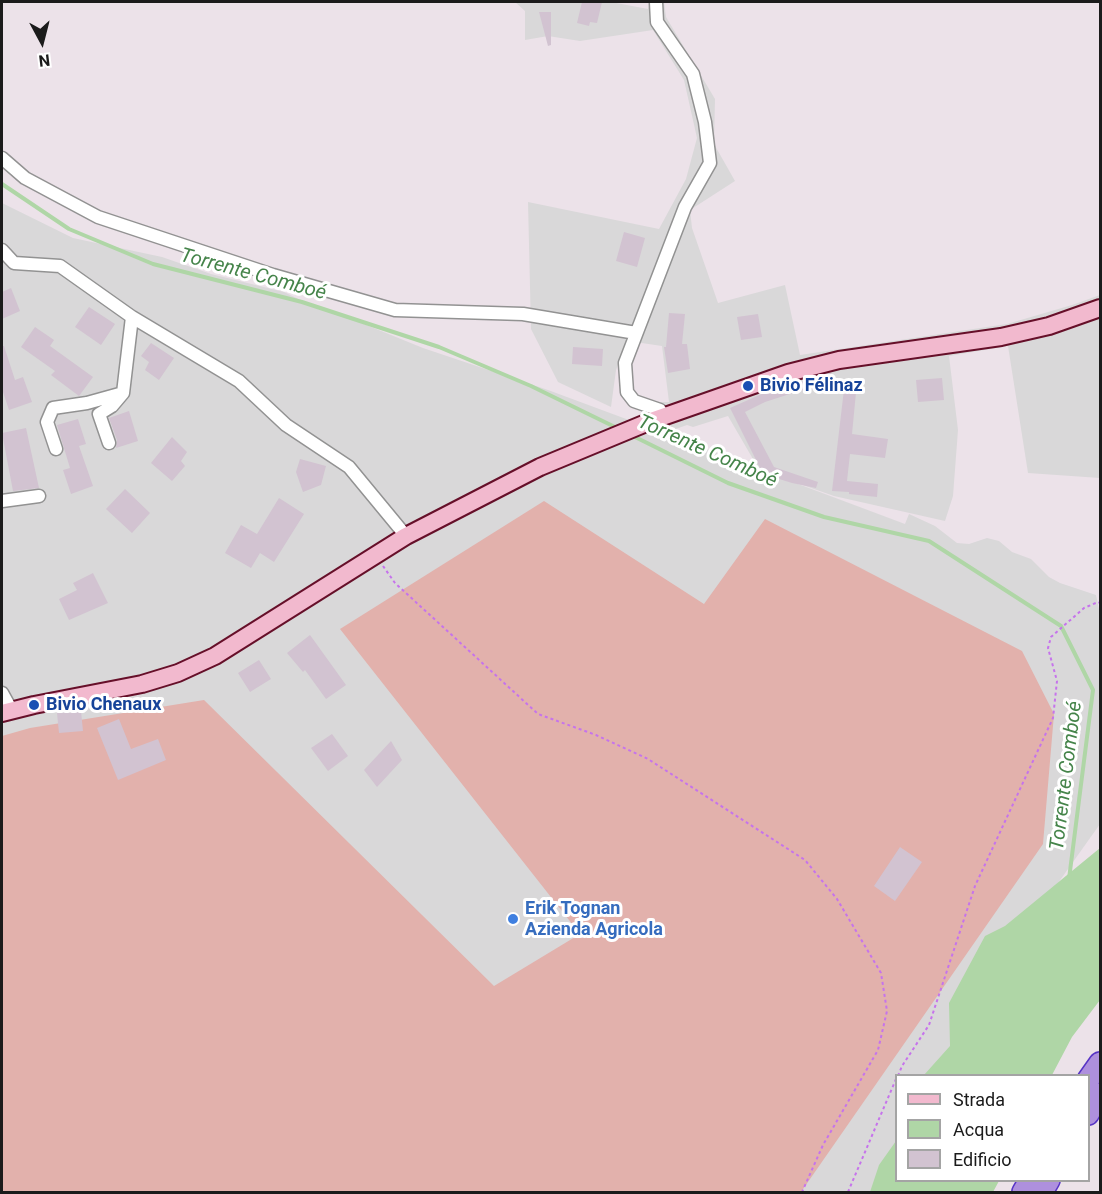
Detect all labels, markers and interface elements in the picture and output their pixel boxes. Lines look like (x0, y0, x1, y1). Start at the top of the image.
north arrow (12, 12, 72, 72)
text: N (37, 50, 51, 70)
water label: Torrente Comboé (177, 244, 329, 306)
place label: Bivio Félinaz (760, 375, 863, 397)
marker: Bivio Félinaz (741, 379, 755, 393)
water label: Torrente Comboé (634, 411, 780, 493)
place label: Bivio Chenaux (46, 694, 161, 716)
marker: Bivio Chenaux (27, 698, 41, 712)
water label: Torrente Comboé (1046, 700, 1088, 852)
place label: Erik Tognan Azienda Agricola (525, 898, 663, 940)
marker: Erik Tognan Azienda Agricola (506, 912, 520, 926)
legend (895, 1074, 1090, 1182)
text: Strada (953, 1089, 1005, 1110)
text: Acqua (953, 1119, 1004, 1140)
text: Edificio (953, 1149, 1012, 1170)

